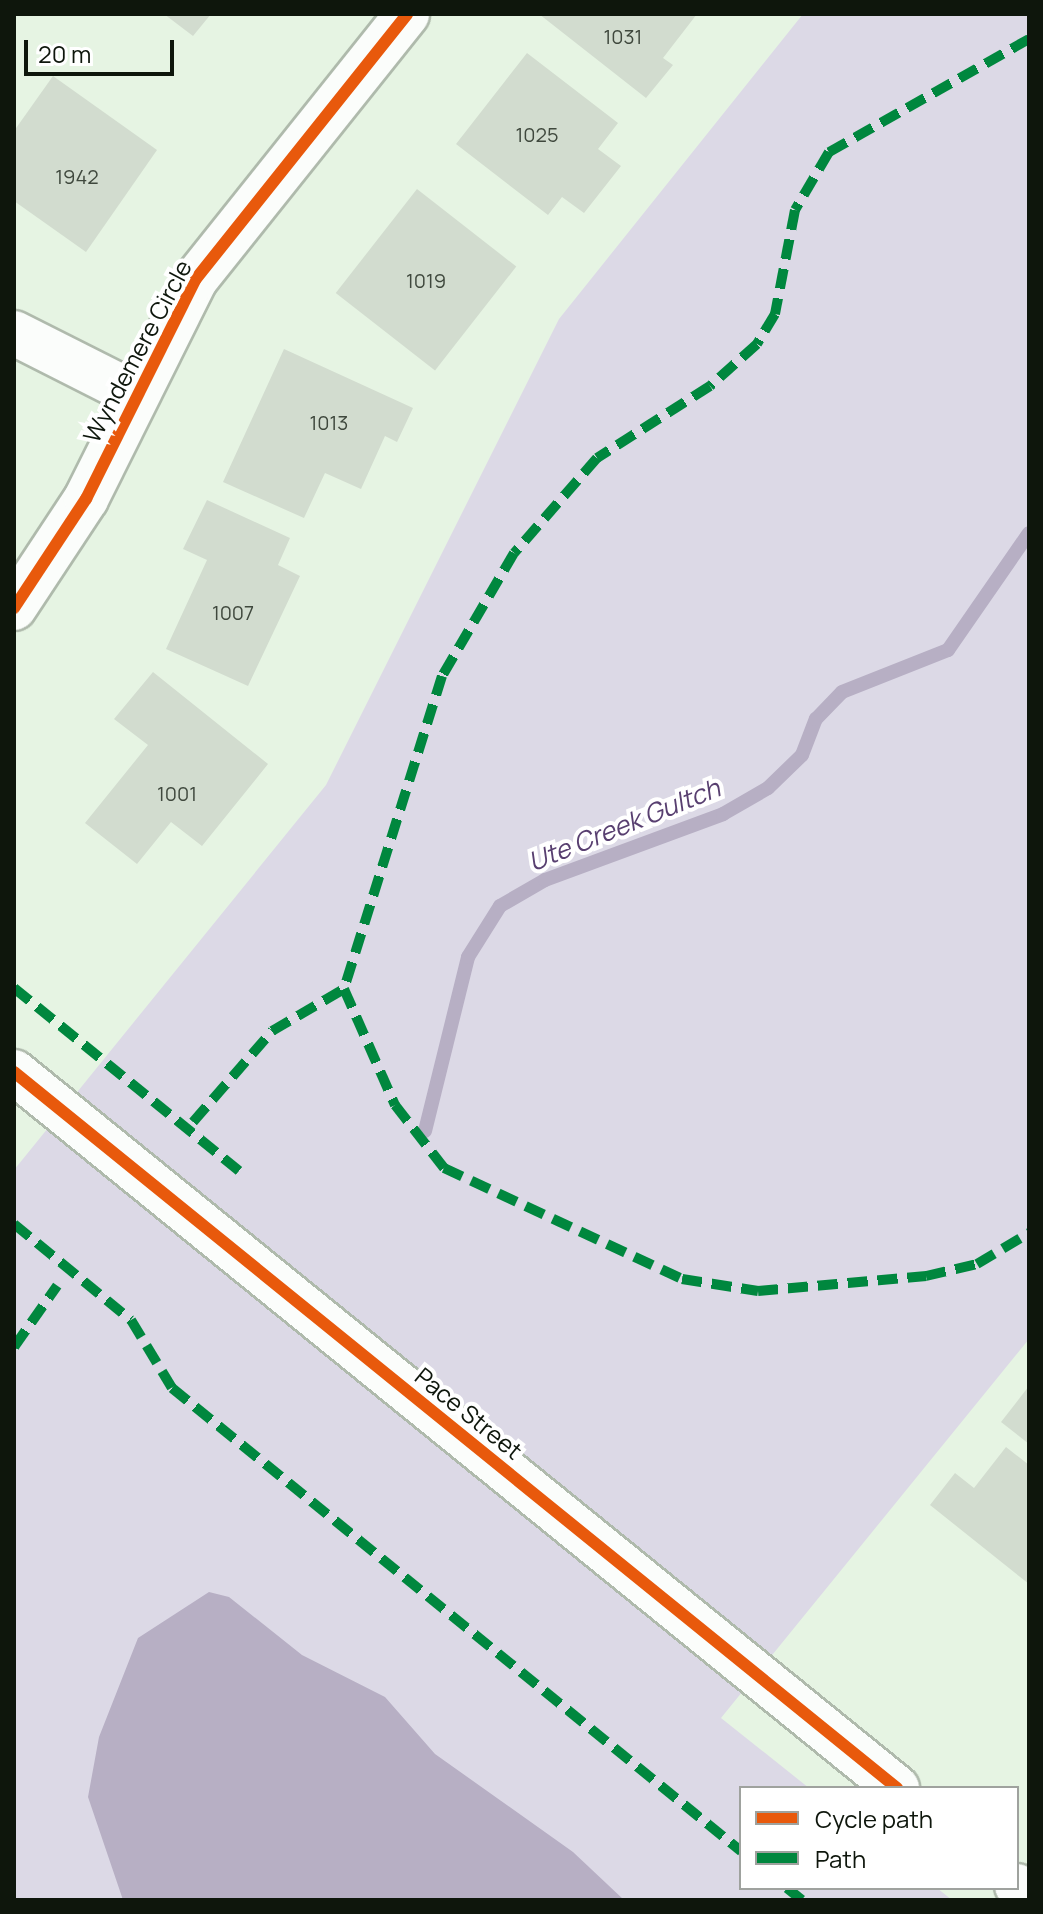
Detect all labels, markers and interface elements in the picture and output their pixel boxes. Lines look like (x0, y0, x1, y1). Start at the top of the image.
scale bar (28, 24, 178, 74)
house number: 1031 (604, 24, 642, 48)
text: 20 m (38, 37, 91, 70)
house number: 1025 (516, 122, 558, 146)
house number: 1942 (55, 164, 99, 188)
street label: Wyndemere Circle (77, 255, 197, 447)
house number: 1019 (406, 268, 446, 292)
house number: 1013 (310, 410, 348, 434)
house number: 1007 (212, 600, 254, 624)
water label: Ute Creek Gultch (523, 772, 725, 878)
house number: 1001 (157, 781, 197, 805)
street label: Pace Street (410, 1361, 528, 1465)
legend (739, 1786, 1019, 1890)
text: Cycle path (815, 1802, 933, 1835)
text: Path (815, 1842, 866, 1875)

